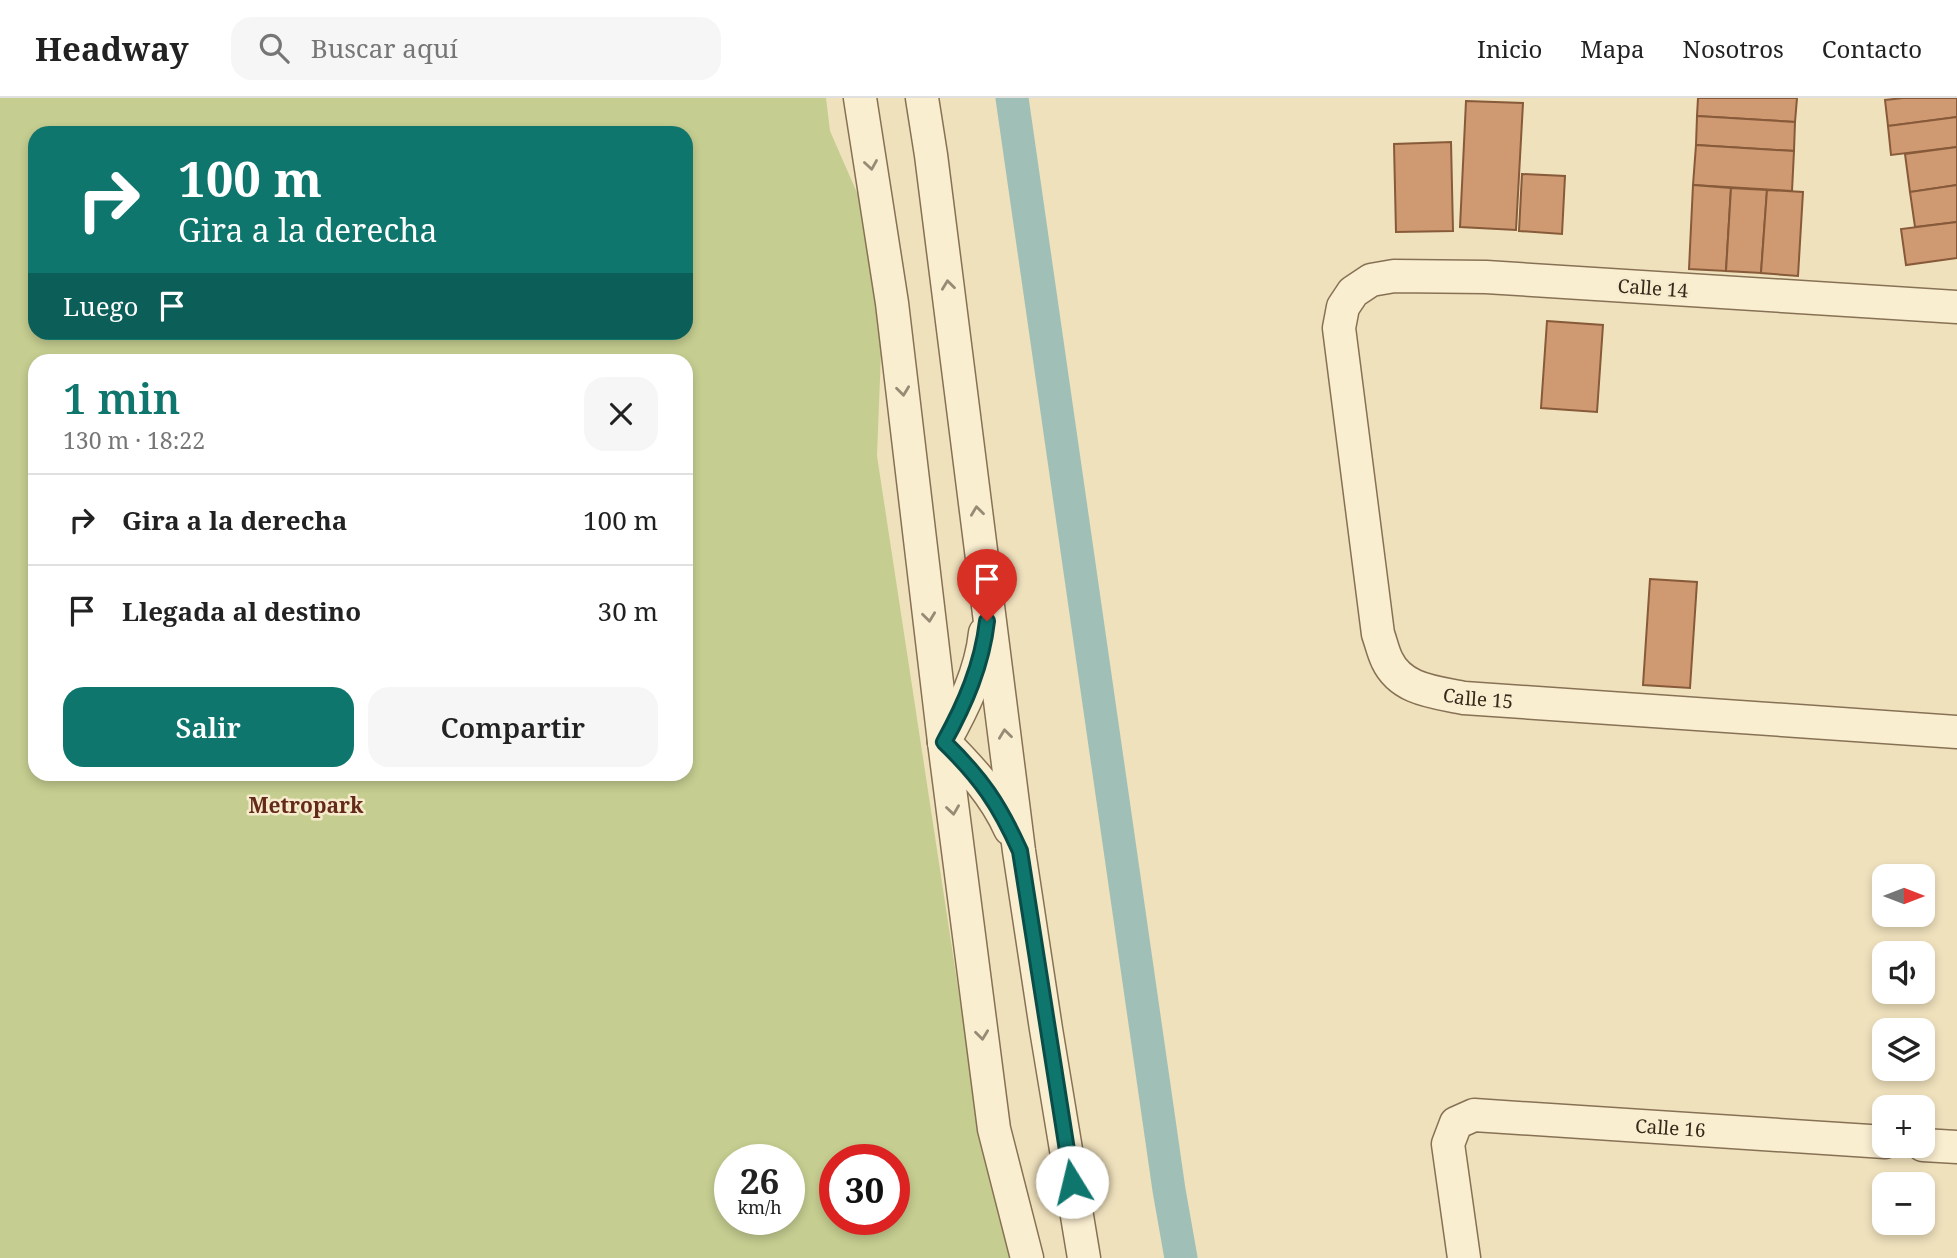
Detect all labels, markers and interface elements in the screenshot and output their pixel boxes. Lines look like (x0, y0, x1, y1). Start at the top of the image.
search box (231, 17, 721, 80)
text: Headway (35, 26, 189, 71)
icon: search (255, 29, 293, 67)
text: Buscar aquí (311, 30, 458, 66)
text: Inicio (1477, 32, 1542, 65)
text: Mapa (1580, 32, 1645, 65)
text: Nosotros (1683, 32, 1784, 65)
text: Contacto (1822, 32, 1922, 65)
text: 100 m (178, 145, 322, 211)
icon: right (63, 154, 154, 245)
one-way arrow (863, 159, 878, 171)
text: Gira a la derecha (178, 208, 438, 251)
street label: Calle 14 (1617, 273, 1689, 303)
one-way arrow (940, 280, 955, 291)
icon: arrive (153, 287, 191, 325)
text: Luego (63, 288, 139, 324)
text: 1 min (63, 369, 180, 426)
button: close (584, 377, 658, 451)
one-way arrow (895, 385, 910, 396)
text: 130 m · 18:22 (63, 424, 205, 456)
icon: right (63, 501, 101, 539)
text: Gira a la derecha (122, 502, 347, 538)
text: 100 m (583, 502, 658, 538)
one-way arrow (969, 505, 984, 517)
pin (957, 549, 1017, 621)
icon: arrive (968, 560, 1006, 598)
icon: arrive (63, 592, 101, 630)
text: Llegada al destino (122, 593, 361, 629)
text: 30 m (598, 593, 658, 629)
one-way arrow (922, 611, 937, 622)
street label: Calle 15 (1441, 681, 1514, 714)
button: Salir (63, 687, 354, 767)
button: Compartir (368, 687, 658, 767)
one-way arrow (998, 728, 1013, 740)
district label: Metropark (249, 791, 364, 819)
one-way arrow (945, 804, 960, 815)
north arrow (1872, 864, 1936, 928)
map controls (1872, 864, 1935, 1235)
button: sound (1872, 941, 1935, 1004)
button: layers (1872, 1018, 1935, 1081)
one-way arrow (975, 1029, 990, 1041)
button: + (1872, 1095, 1935, 1158)
street label: Calle 16 (1634, 1113, 1706, 1143)
speed limit sign: 30 (819, 1144, 910, 1235)
position arrow (1035, 1145, 1109, 1219)
text: 26 (740, 1157, 779, 1204)
button: − (1872, 1172, 1935, 1235)
text: km/h (737, 1195, 782, 1219)

